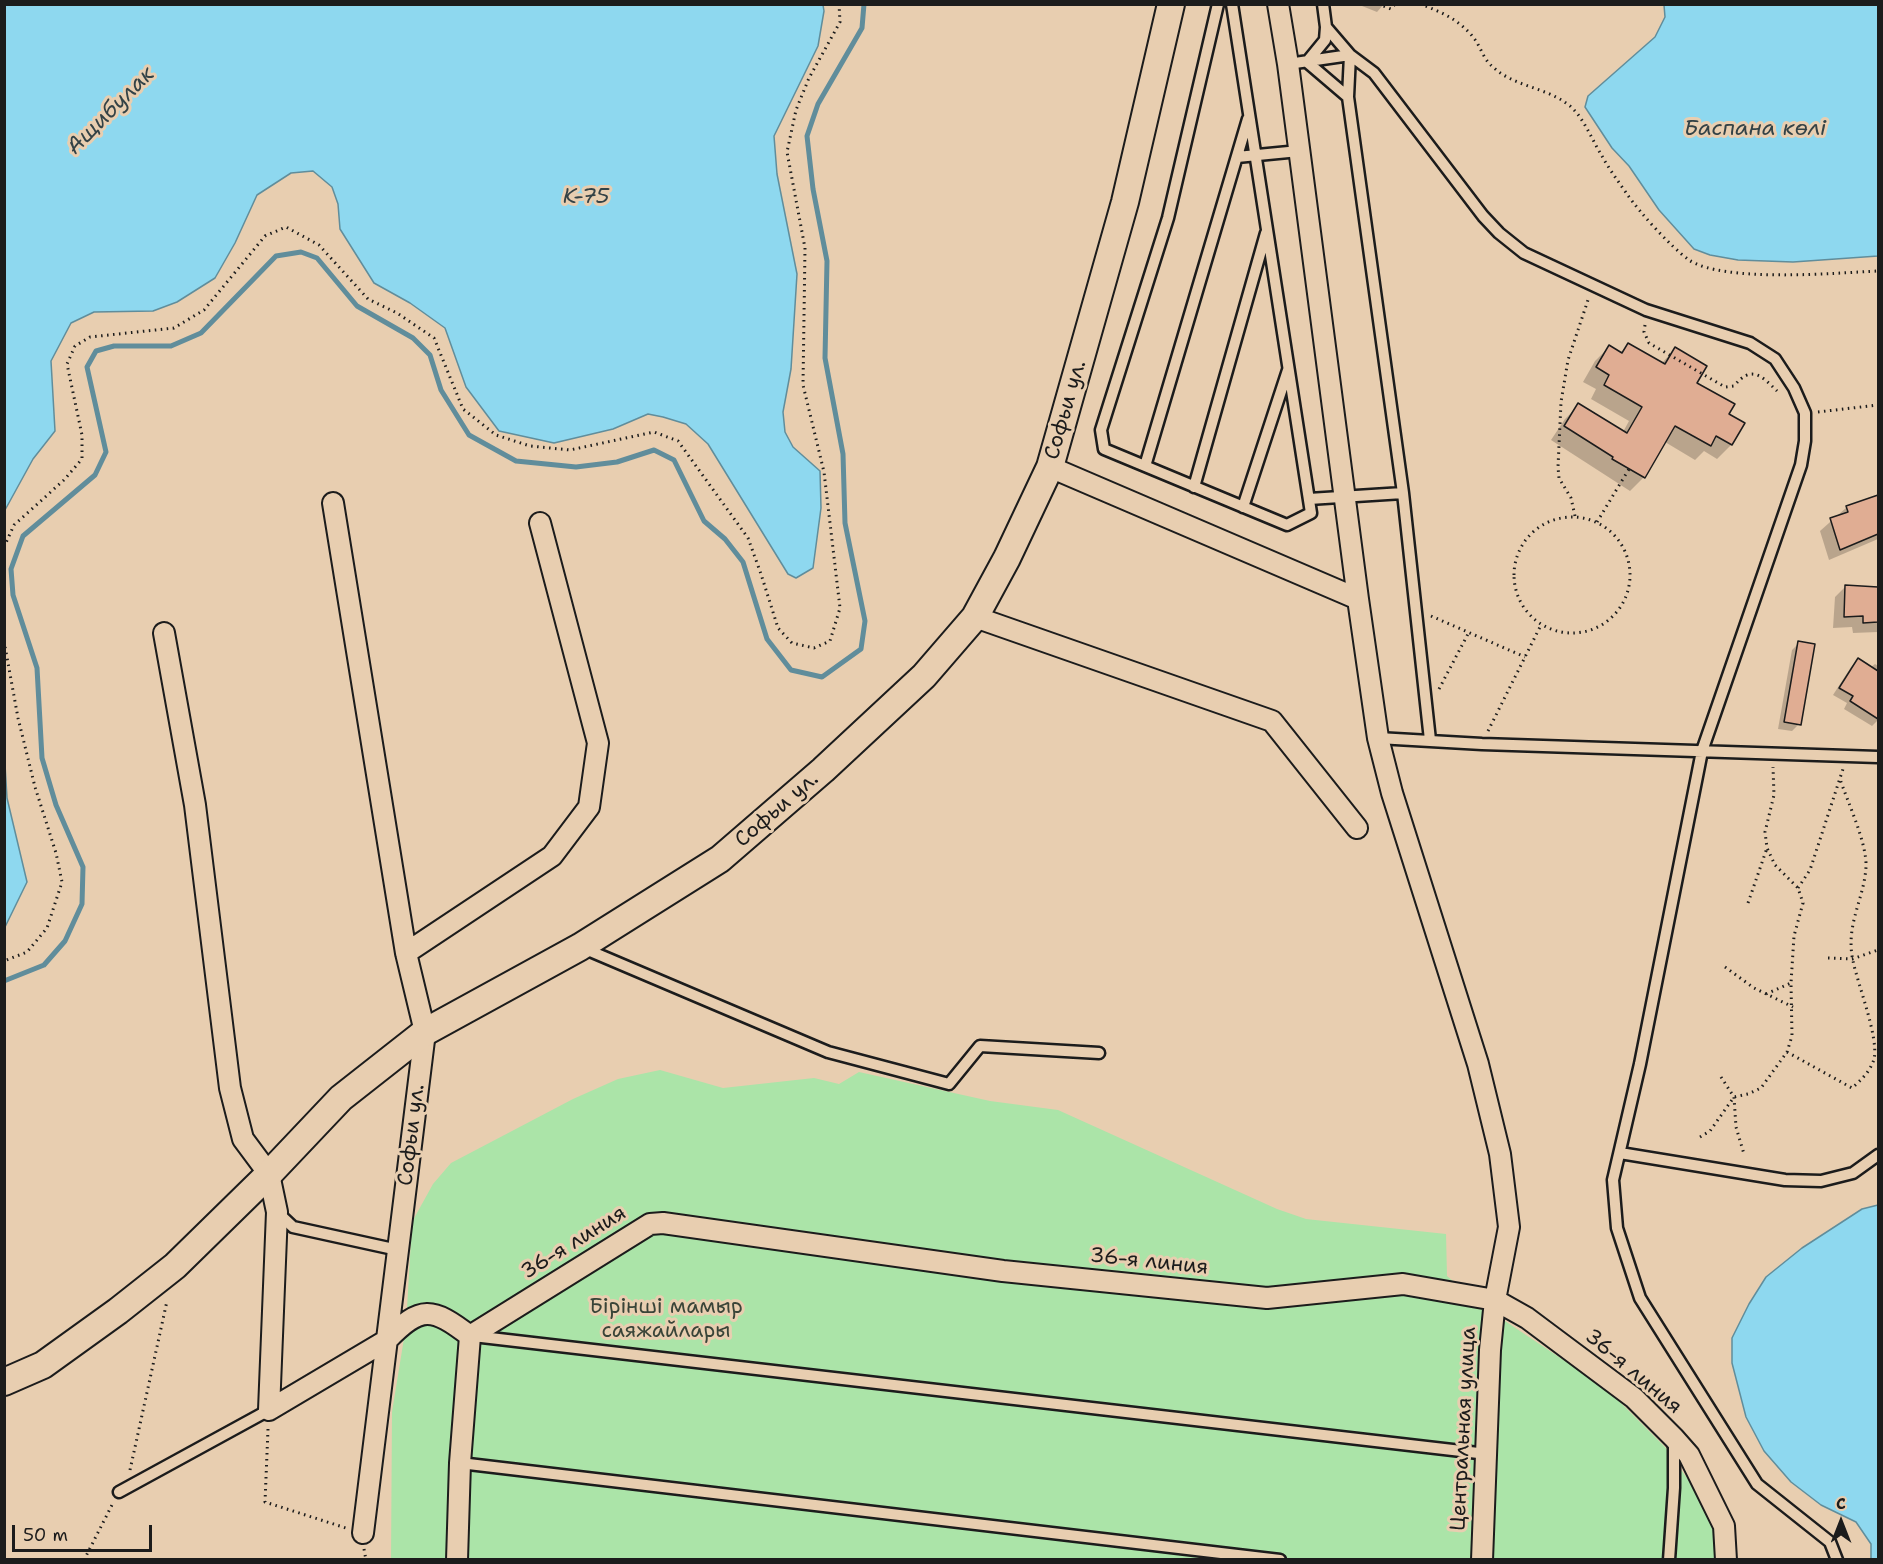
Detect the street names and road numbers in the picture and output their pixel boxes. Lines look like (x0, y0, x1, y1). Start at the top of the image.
street label: Софьи ул. (1040, 357, 1092, 463)
street label: Софьи ул. (730, 767, 824, 853)
street label: Софьи ул. (393, 1083, 431, 1187)
street label: 36-я линия (517, 1201, 631, 1285)
street label: 36-я линия (1089, 1243, 1209, 1281)
street label: 36-я линия (1579, 1324, 1687, 1420)
street label: Центральная улица (1446, 1326, 1482, 1532)

